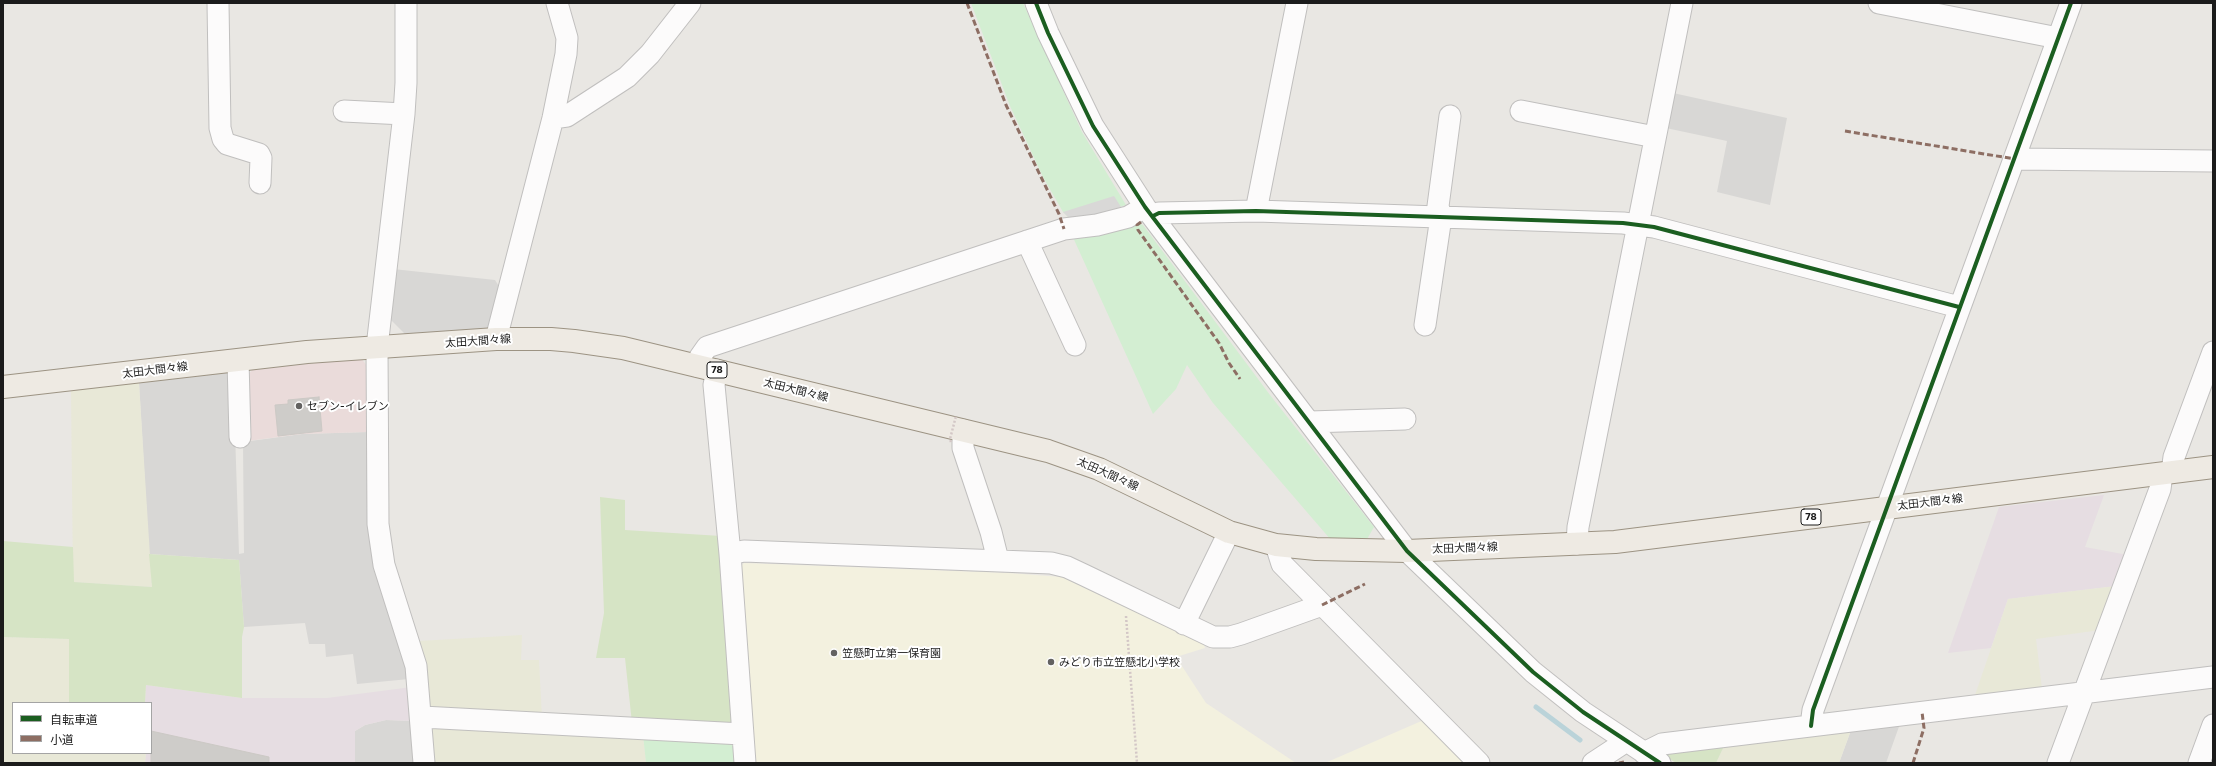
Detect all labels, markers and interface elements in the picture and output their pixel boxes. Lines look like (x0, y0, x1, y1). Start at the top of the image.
street label: 太田大間々線 (445, 332, 511, 350)
street label: 太田大間々線 (121, 359, 189, 381)
road number: 78 (707, 362, 727, 378)
street label: 太田大間々線 (762, 376, 830, 404)
place label: セブン-イレブン (307, 399, 389, 413)
marker: セブン-イレブン (294, 401, 304, 411)
street label: 太田大間々線 (1075, 455, 1141, 493)
street label: 太田大間々線 (1896, 491, 1964, 513)
road number: 78 (1801, 509, 1821, 525)
street label: 太田大間々線 (1432, 540, 1498, 556)
place label: 笠懸町立第一保育園 (842, 646, 941, 660)
marker: 笠懸町立第一保育園 (829, 648, 839, 658)
place label: みどり市立笠懸北小学校 (1059, 655, 1180, 669)
marker: みどり市立笠懸北小学校 (1046, 657, 1056, 667)
legend (12, 702, 152, 754)
text: 自転車道 (50, 712, 98, 726)
text: 小道 (50, 732, 74, 746)

